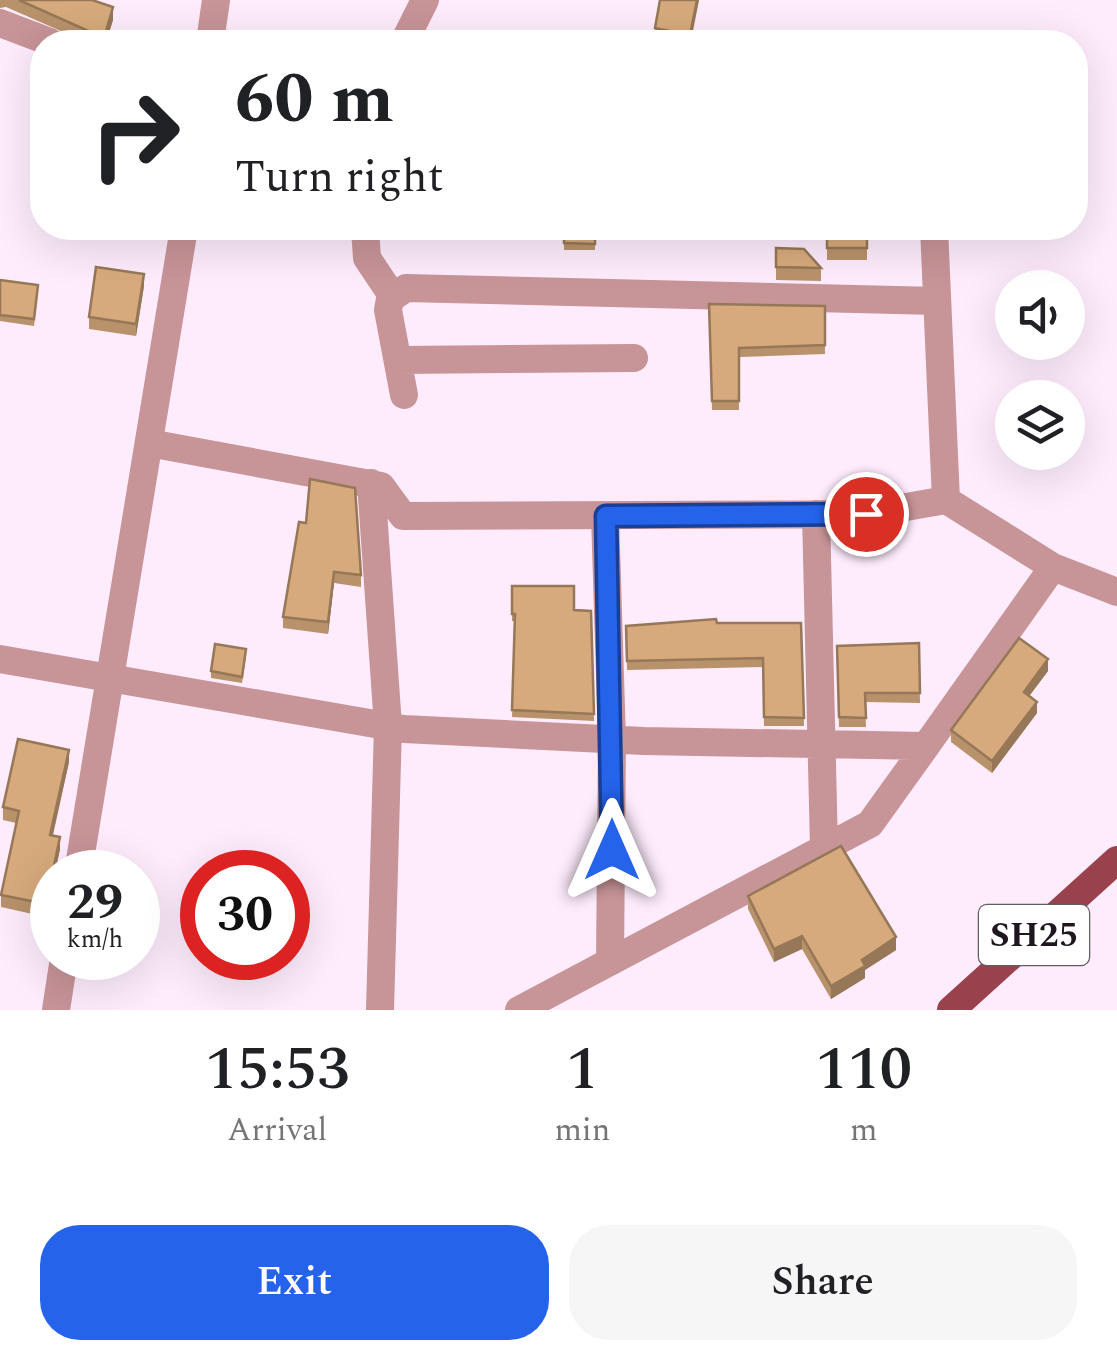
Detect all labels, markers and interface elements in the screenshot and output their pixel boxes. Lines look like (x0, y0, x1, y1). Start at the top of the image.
text: 60 m (235, 47, 394, 153)
icon: right (70, 70, 200, 200)
text: Turn right (235, 143, 444, 212)
map controls (995, 270, 1085, 470)
button: sound (995, 270, 1085, 360)
button: layers (995, 380, 1085, 470)
pin (824, 472, 909, 557)
icon: arrive (839, 487, 894, 542)
position arrow (560, 798, 664, 902)
speed limit sign: 30 (180, 850, 310, 980)
text: 29 (67, 865, 123, 941)
road number: SH25 (979, 905, 1089, 965)
text: km/h (67, 921, 123, 959)
text: 15:53 (205, 1024, 349, 1116)
text: 1 (566, 1024, 599, 1116)
text: 110 (815, 1024, 912, 1116)
text: Arrival (227, 1106, 327, 1155)
text: min (554, 1106, 610, 1155)
text: m (850, 1106, 877, 1155)
button: Exit (40, 1225, 549, 1340)
button: Share (569, 1225, 1077, 1340)

